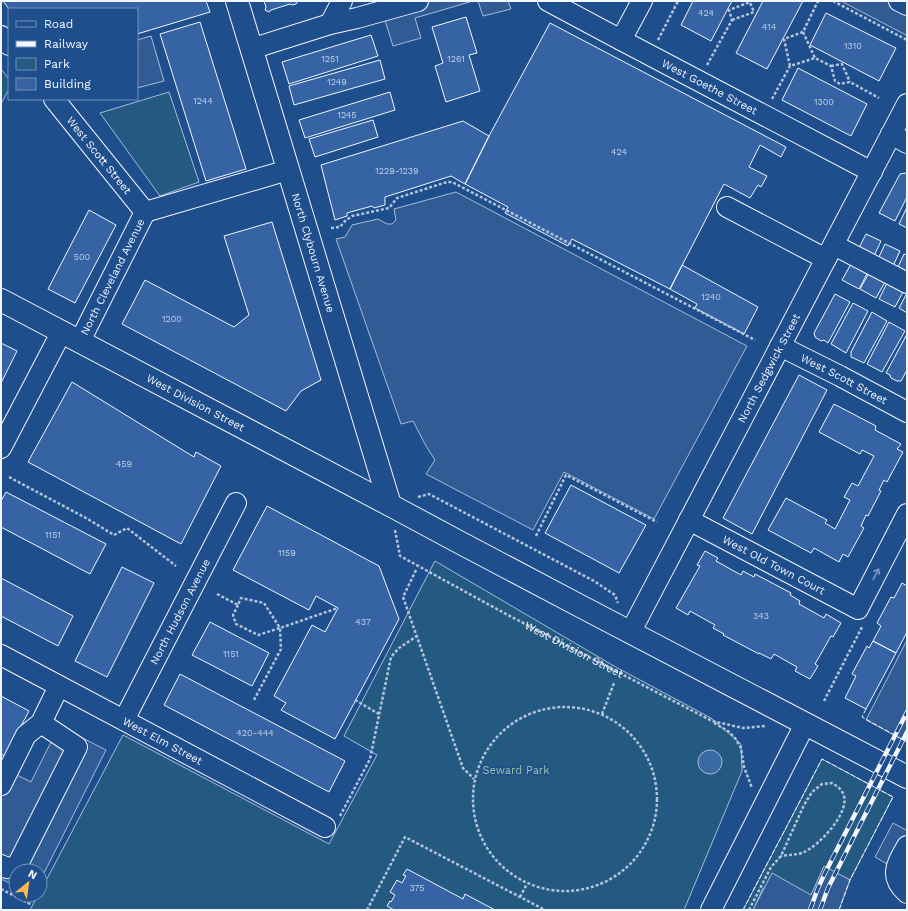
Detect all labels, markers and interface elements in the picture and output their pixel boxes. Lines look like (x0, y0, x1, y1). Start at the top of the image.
legend (8, 8, 138, 100)
house number: 424 (698, 8, 714, 18)
text: Road (44, 17, 73, 31)
house number: 414 (762, 22, 777, 32)
text: Railway (44, 37, 89, 51)
house number: 1310 (844, 41, 862, 51)
house number: 1251 (321, 54, 339, 64)
house number: 1261 (447, 54, 465, 64)
street label: West Goethe Street (660, 56, 760, 117)
text: Park (44, 57, 70, 71)
text: Building (44, 77, 91, 91)
house number: 1249 (327, 77, 347, 87)
house number: 1244 (193, 96, 213, 106)
house number: 1300 (814, 97, 834, 107)
house number: 1245 (337, 110, 357, 120)
street label: West Scott Street (64, 114, 135, 197)
house number: 424 (611, 147, 627, 157)
house number: 1229-1239 (375, 166, 419, 176)
street label: North Clybourn Avenue (289, 191, 338, 314)
street label: North Cleveland Avenue (78, 216, 147, 337)
house number: 500 (74, 252, 91, 262)
house number: 1240 (701, 292, 721, 302)
street label: North Sedgwick Street (735, 311, 803, 425)
house number: 1200 (162, 314, 182, 324)
street label: West Scott Street (799, 351, 890, 407)
street label: West Division Street (144, 371, 247, 434)
house number: 459 (116, 459, 132, 469)
house number: 1151 (45, 530, 61, 540)
street label: West Old Town Court (720, 532, 828, 597)
house number: 1159 (278, 548, 296, 558)
street label: North Hudson Avenue (147, 557, 213, 667)
one-way arrow (873, 568, 880, 580)
house number: 343 (753, 611, 769, 621)
house number: 437 (355, 617, 371, 627)
street label: West Division Street (523, 618, 626, 680)
house number: 1151 (223, 649, 239, 659)
street label: West Elm Street (120, 714, 205, 767)
house number: 420-444 (236, 728, 274, 738)
park label: Seward Park (482, 764, 550, 777)
north arrow (8, 863, 48, 903)
text: N (26, 867, 39, 882)
house number: 375 (409, 883, 425, 893)

